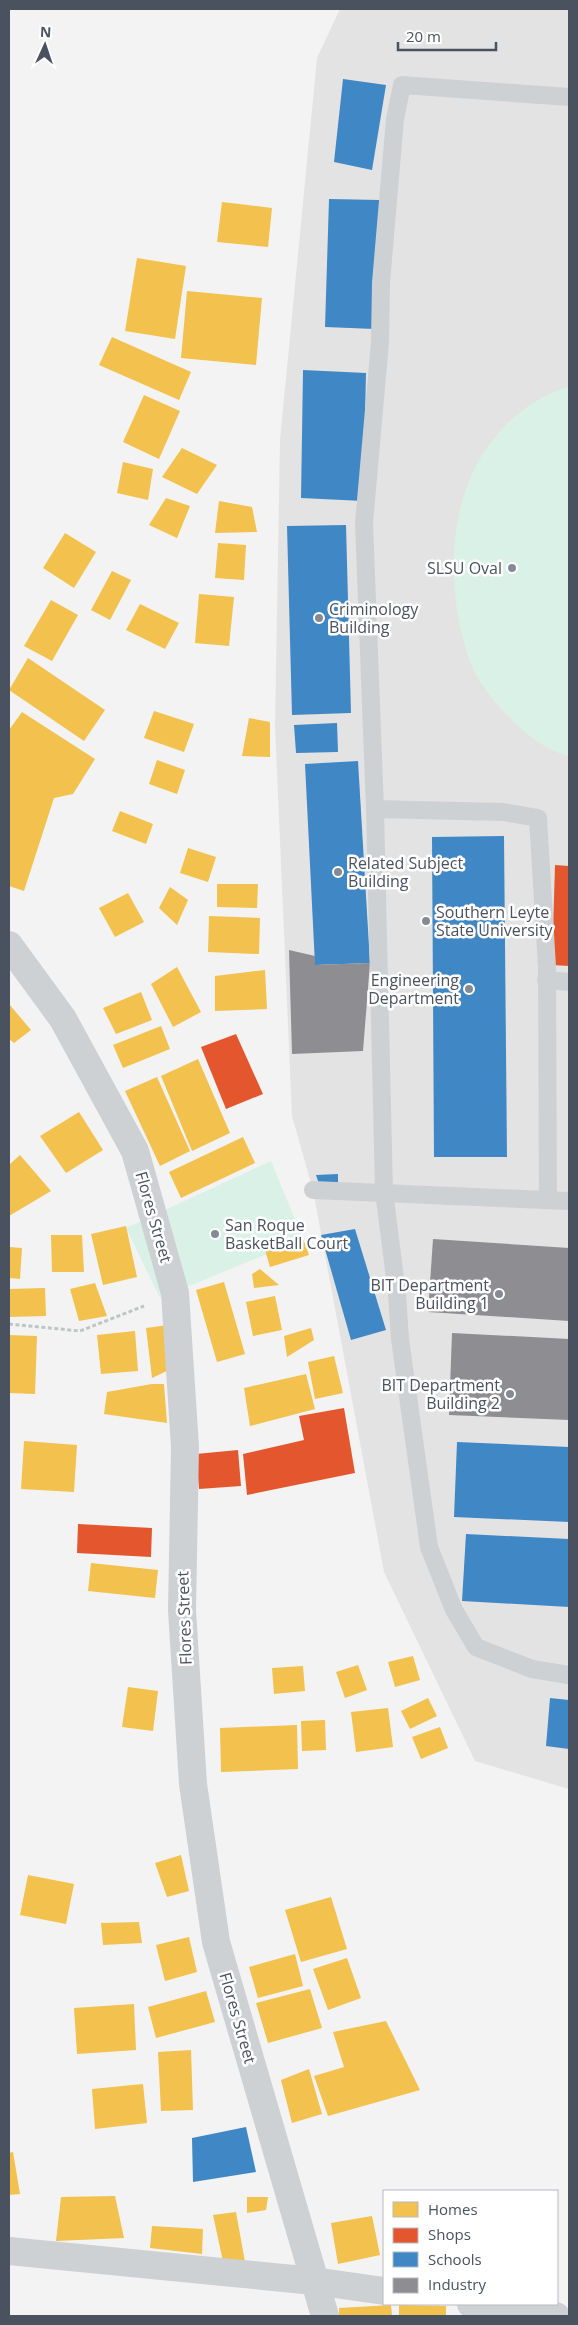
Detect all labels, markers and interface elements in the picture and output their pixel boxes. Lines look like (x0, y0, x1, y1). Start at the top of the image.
north arrow (20, 20, 70, 70)
scale bar (398, 20, 496, 52)
text: N (40, 22, 52, 41)
text: 20 m (406, 26, 441, 46)
place label: SLSU Oval (427, 557, 502, 579)
marker: SLSU Oval (506, 562, 518, 574)
place label: Criminology Building (329, 598, 419, 638)
marker: Criminology Building (313, 612, 325, 624)
place label: Related Subject Building (348, 852, 463, 892)
marker: Related Subject Building (332, 866, 344, 878)
place label: Southern Leyte State University (436, 901, 554, 941)
marker: Southern Leyte State University (420, 915, 432, 927)
place label: Engineering Department (368, 969, 459, 1009)
marker: Engineering Department (463, 983, 475, 995)
street label: Flores Street (130, 1169, 178, 1265)
place label: San Roque BasketBall Court (225, 1214, 348, 1254)
marker: San Roque BasketBall Court (209, 1228, 221, 1240)
place label: BIT Department Building 1 (370, 1274, 489, 1314)
marker: BIT Department Building 1 (493, 1288, 505, 1300)
place label: BIT Department Building 2 (381, 1374, 500, 1414)
marker: BIT Department Building 2 (504, 1388, 516, 1400)
street label: Flores Street (171, 1570, 197, 1665)
street label: Flores Street (214, 1970, 262, 2066)
legend (383, 2190, 558, 2305)
text: Homes (428, 2199, 478, 2219)
text: Shops (428, 2224, 471, 2244)
text: Schools (428, 2249, 482, 2269)
text: Industry (428, 2274, 486, 2294)

